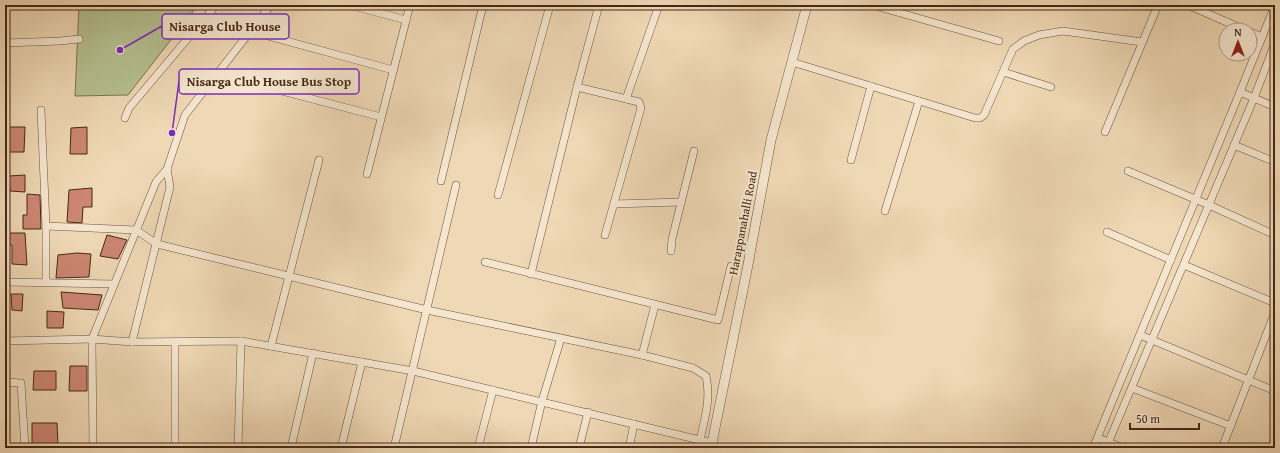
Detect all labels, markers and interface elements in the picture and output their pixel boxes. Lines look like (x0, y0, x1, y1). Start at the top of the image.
callout: Nisarga Club House (162, 14, 289, 39)
text: Nisarga Club House (169, 17, 281, 36)
north arrow (1218, 22, 1258, 62)
text: N (1234, 24, 1242, 40)
callout: Nisarga Club House Bus Stop (179, 69, 359, 94)
text: Nisarga Club House Bus Stop (187, 72, 352, 91)
street label: Harappanahalli Road (724, 169, 761, 276)
scale bar (1130, 405, 1199, 431)
text: 50 m (1136, 410, 1160, 427)

